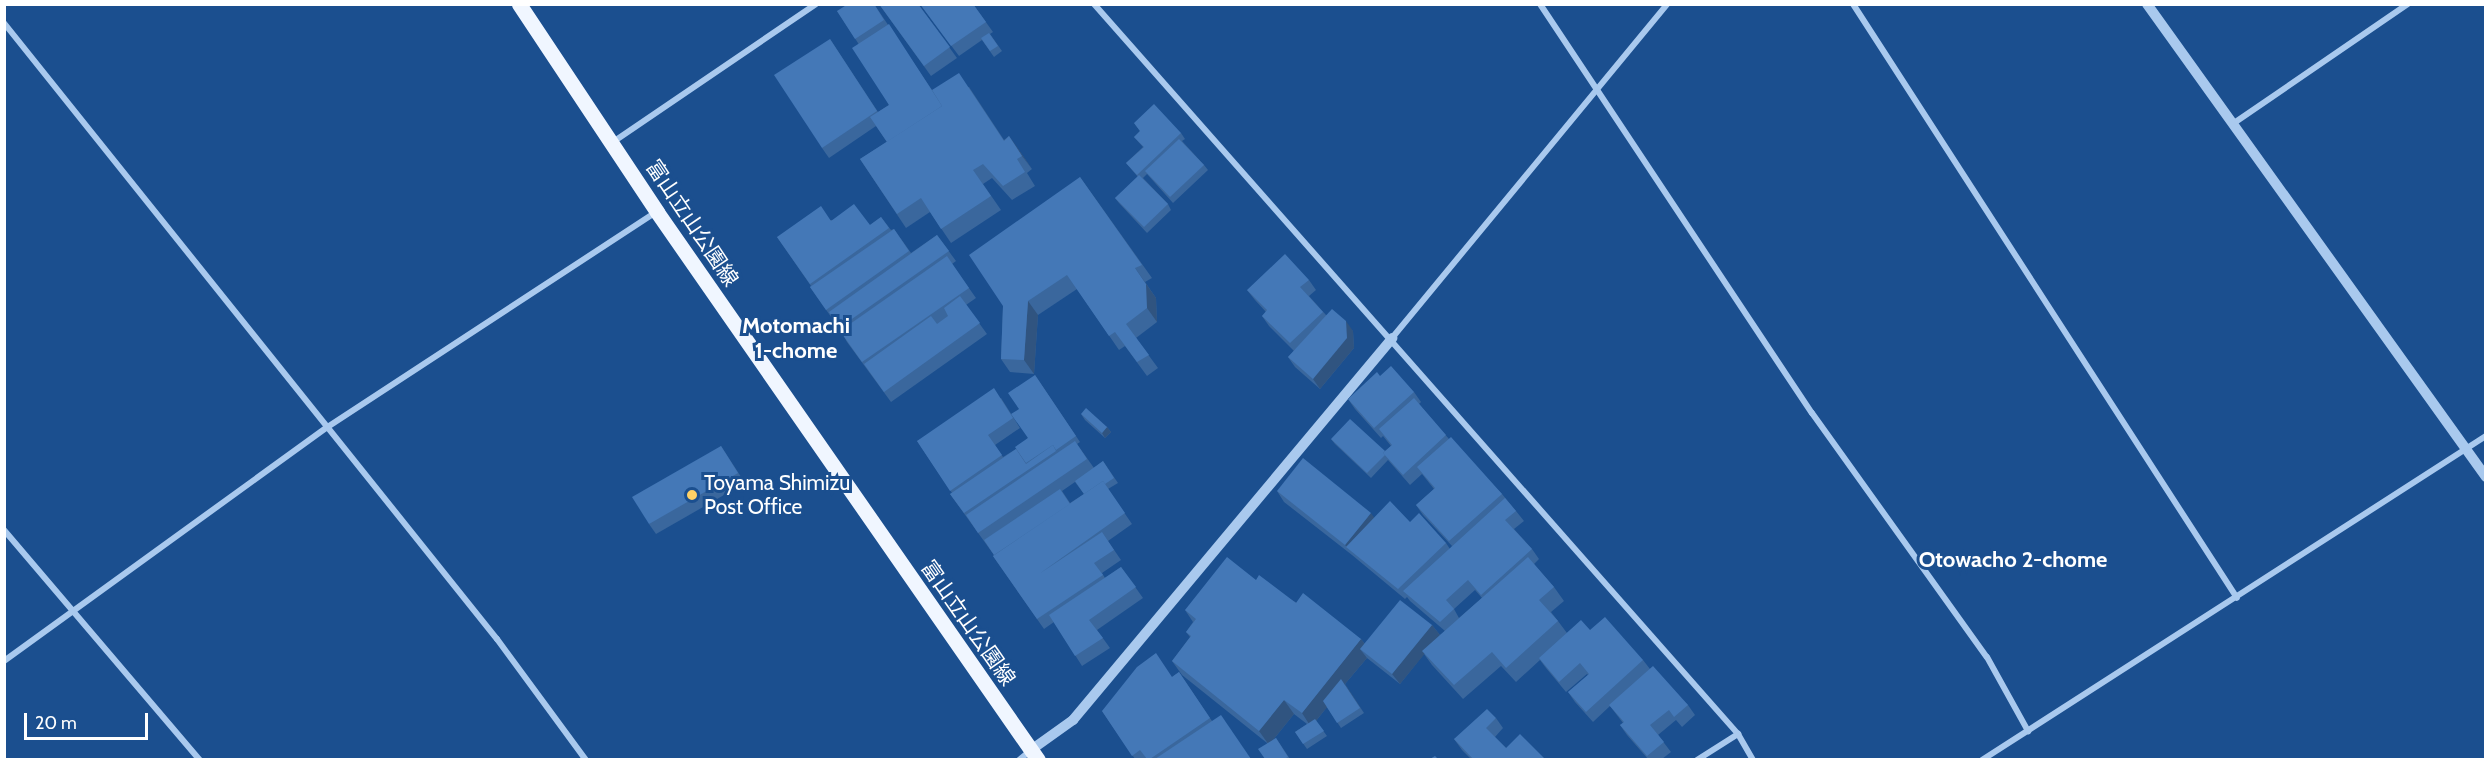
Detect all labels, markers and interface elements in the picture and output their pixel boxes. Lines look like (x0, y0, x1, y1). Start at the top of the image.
street label: 富山立山公園線 (640, 155, 744, 291)
district label: Motomachi 1-chome (742, 312, 850, 364)
place label: Toyama Shimizu Post Office (704, 470, 850, 520)
marker: Toyama Shimizu Post Office (685, 488, 699, 502)
district label: Otowacho 2-chome (1919, 547, 2107, 573)
street label: 富山立山公園線 (916, 556, 1020, 690)
scale bar (27, 701, 152, 739)
text: 20 m (35, 712, 77, 734)

